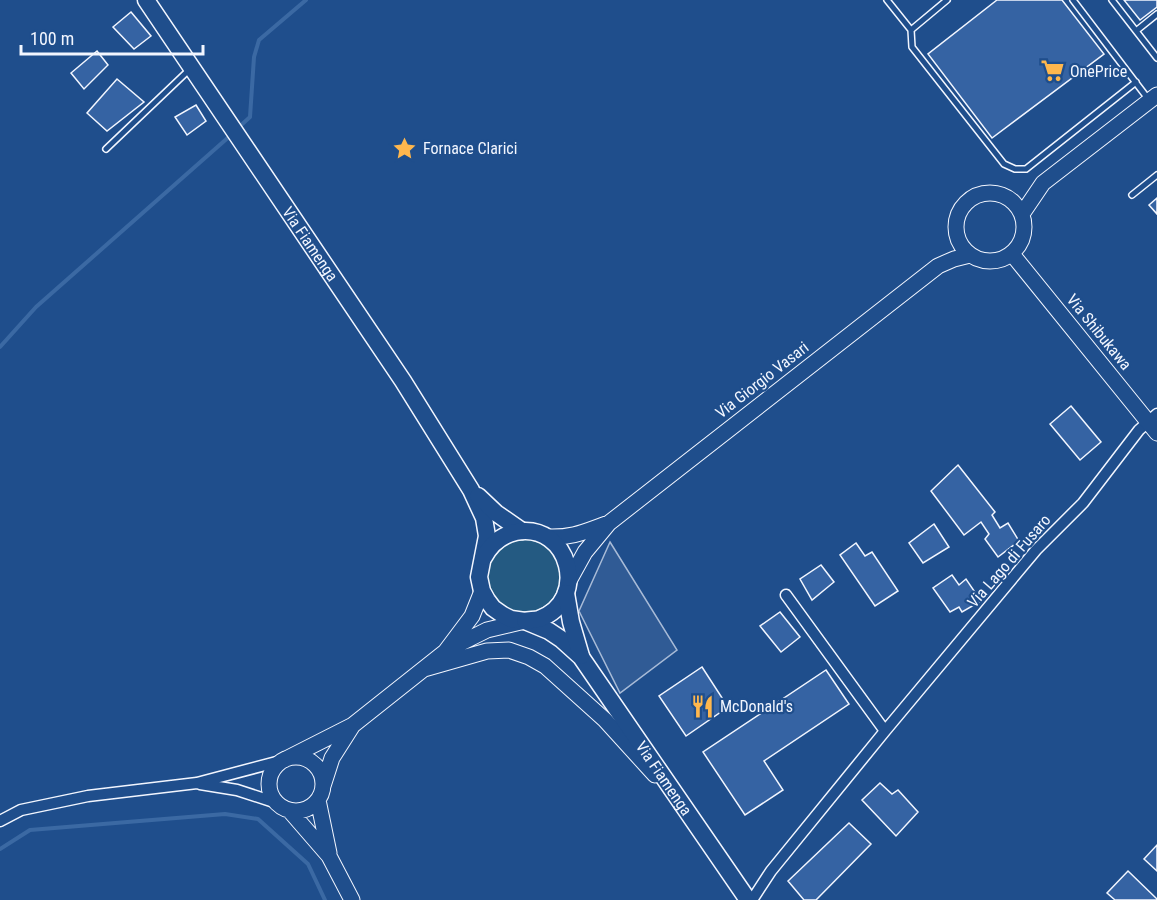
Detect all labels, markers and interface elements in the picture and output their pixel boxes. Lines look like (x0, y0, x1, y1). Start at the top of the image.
scale bar (21, 18, 202, 56)
text: 100 m (30, 28, 74, 49)
supermarket icon: OnePrice (1039, 58, 1065, 84)
place label: OnePrice (1070, 62, 1127, 81)
place icon: Fornace Clarici (392, 135, 418, 161)
place label: Fornace Clarici (423, 139, 517, 158)
street label: Via Fiamenga (279, 203, 342, 285)
street label: Via Shibukawa (1063, 290, 1135, 374)
street label: Via Giorgio Vasari (712, 338, 812, 422)
street label: Via Lago di Fusaro (963, 511, 1055, 611)
restaurant icon: McDonald's (689, 693, 715, 719)
place label: McDonald's (720, 697, 793, 716)
street label: Via Fiamenga (632, 737, 696, 819)

